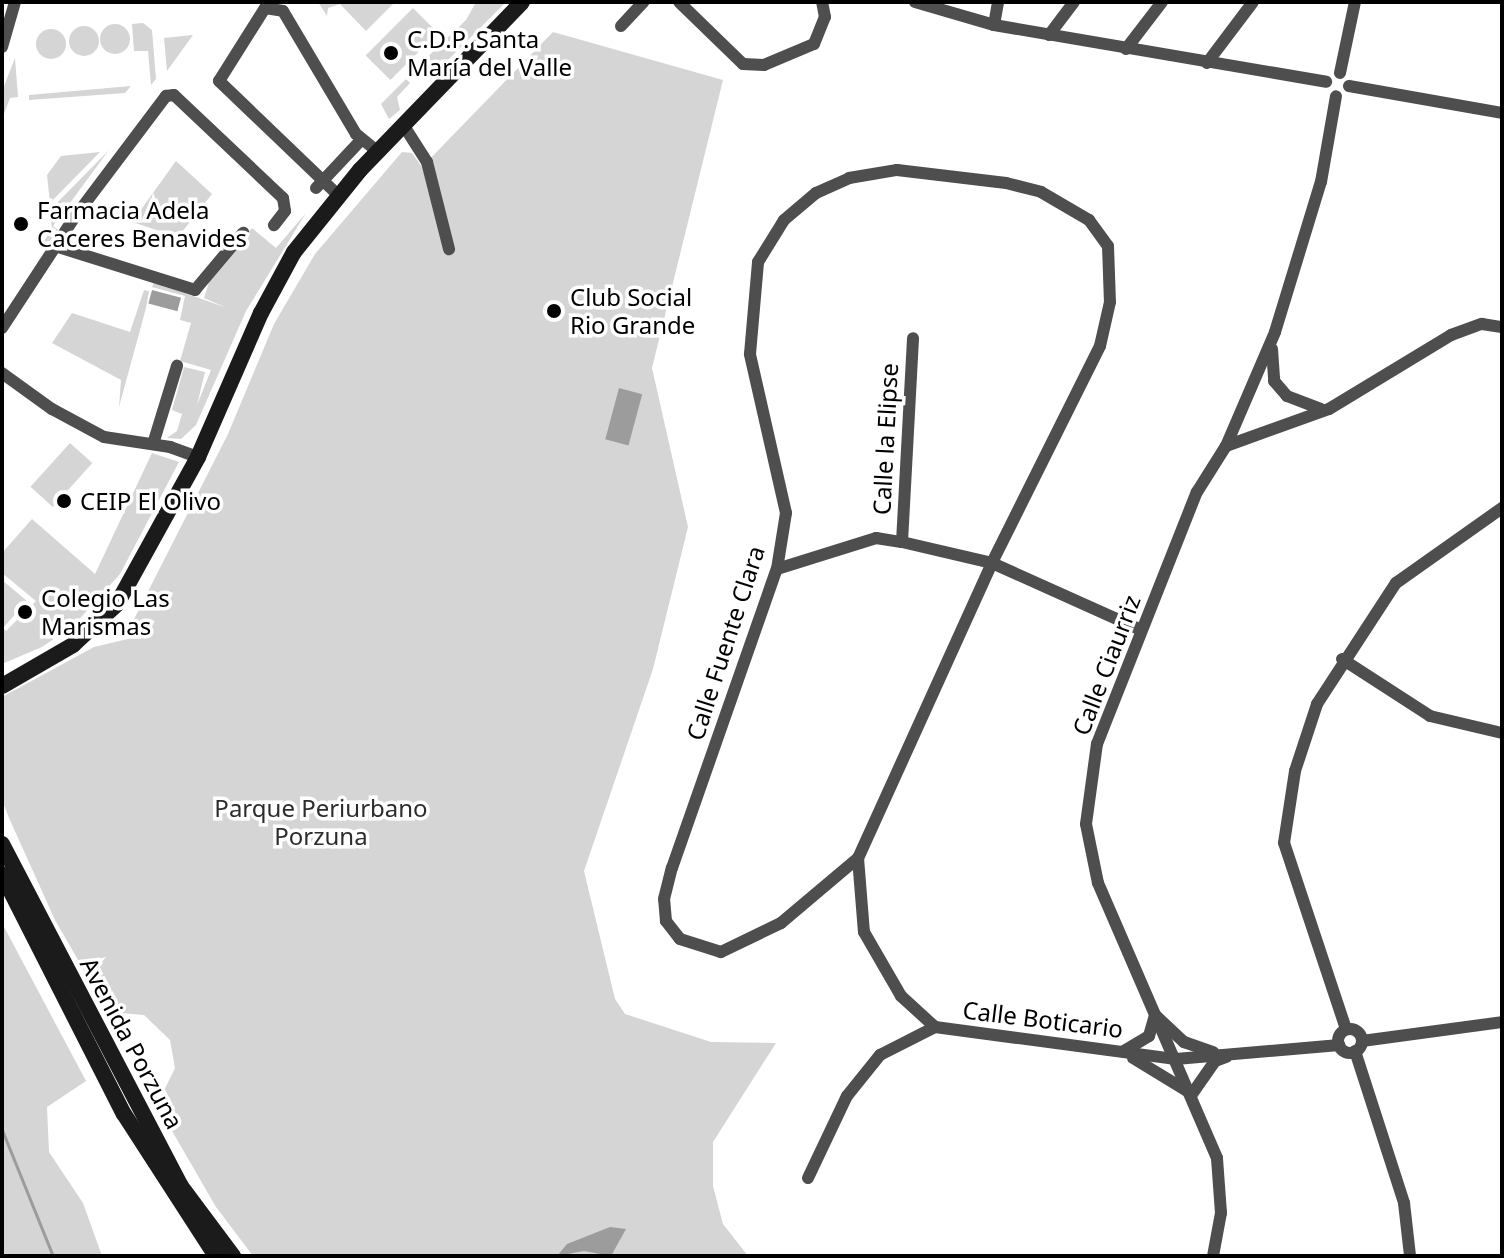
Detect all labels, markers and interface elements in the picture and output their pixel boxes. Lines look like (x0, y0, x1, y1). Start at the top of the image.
place label: C.D.P. Santa María del Valle (407, 25, 572, 81)
marker: C.D.P. Santa María del Valle (382, 44, 400, 62)
place label: Farmacia Adela Caceres Benavides (37, 196, 247, 252)
marker: Farmacia Adela Caceres Benavides (12, 215, 30, 233)
place label: Club Social Rio Grande (570, 283, 695, 339)
marker: Club Social Rio Grande (545, 302, 563, 320)
street label: Calle la Elipse (867, 362, 903, 516)
place label: CEIP El Olivo (80, 487, 221, 515)
marker: CEIP El Olivo (55, 492, 73, 510)
street label: Calle Fuente Clara (680, 542, 770, 744)
place label: Colegio Las Marismas (41, 584, 170, 640)
street label: Calle Ciaurriz (1066, 591, 1146, 739)
marker: Colegio Las Marismas (16, 603, 34, 621)
park label: Parque Periurbano Porzuna (214, 794, 428, 850)
street label: Avenida Porzuna (75, 952, 189, 1134)
street label: Calle Boticario (961, 995, 1125, 1043)

